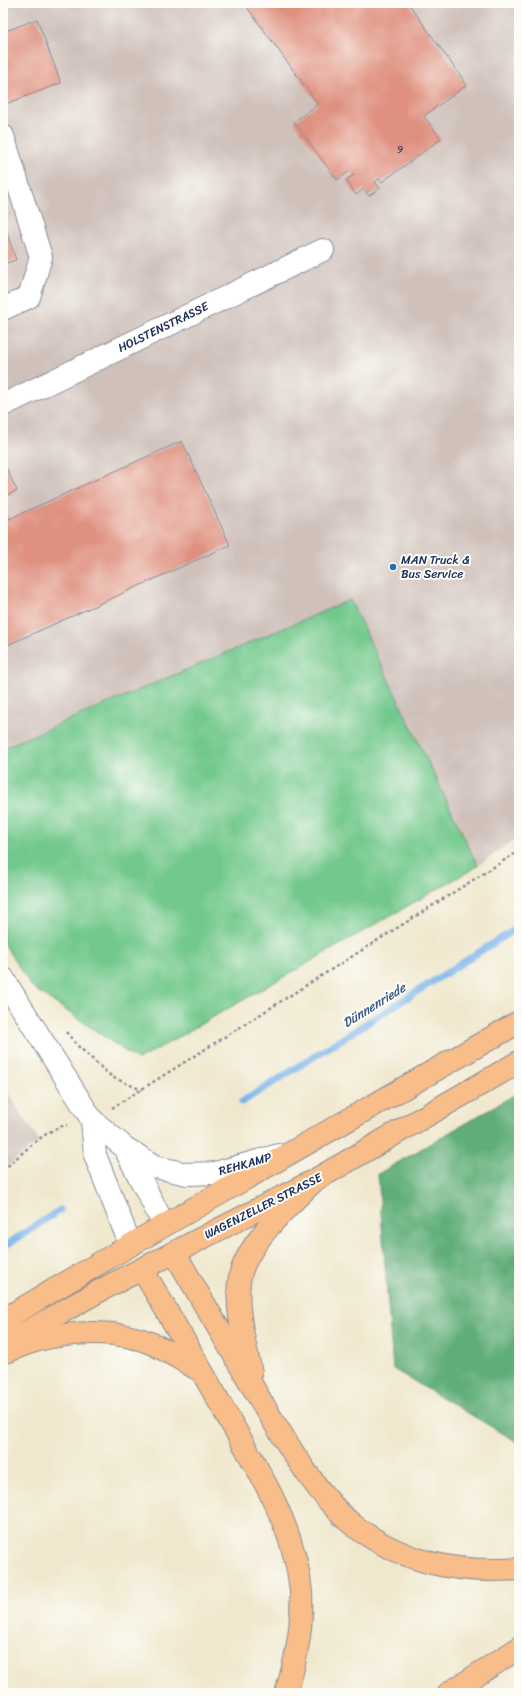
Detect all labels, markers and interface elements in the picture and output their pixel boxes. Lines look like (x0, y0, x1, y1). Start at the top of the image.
house number: 9 (397, 141, 403, 159)
street label: HOLSTENSTRASSE (114, 295, 213, 359)
place label: MAN Truck & Bus Service (401, 549, 470, 585)
marker: MAN Truck & Bus Service (388, 562, 398, 572)
water label: Dünnenriede (338, 976, 411, 1034)
street label: REHKAMP (216, 1146, 274, 1182)
street label: WAGENZELLER STRASSE (200, 1166, 327, 1245)

